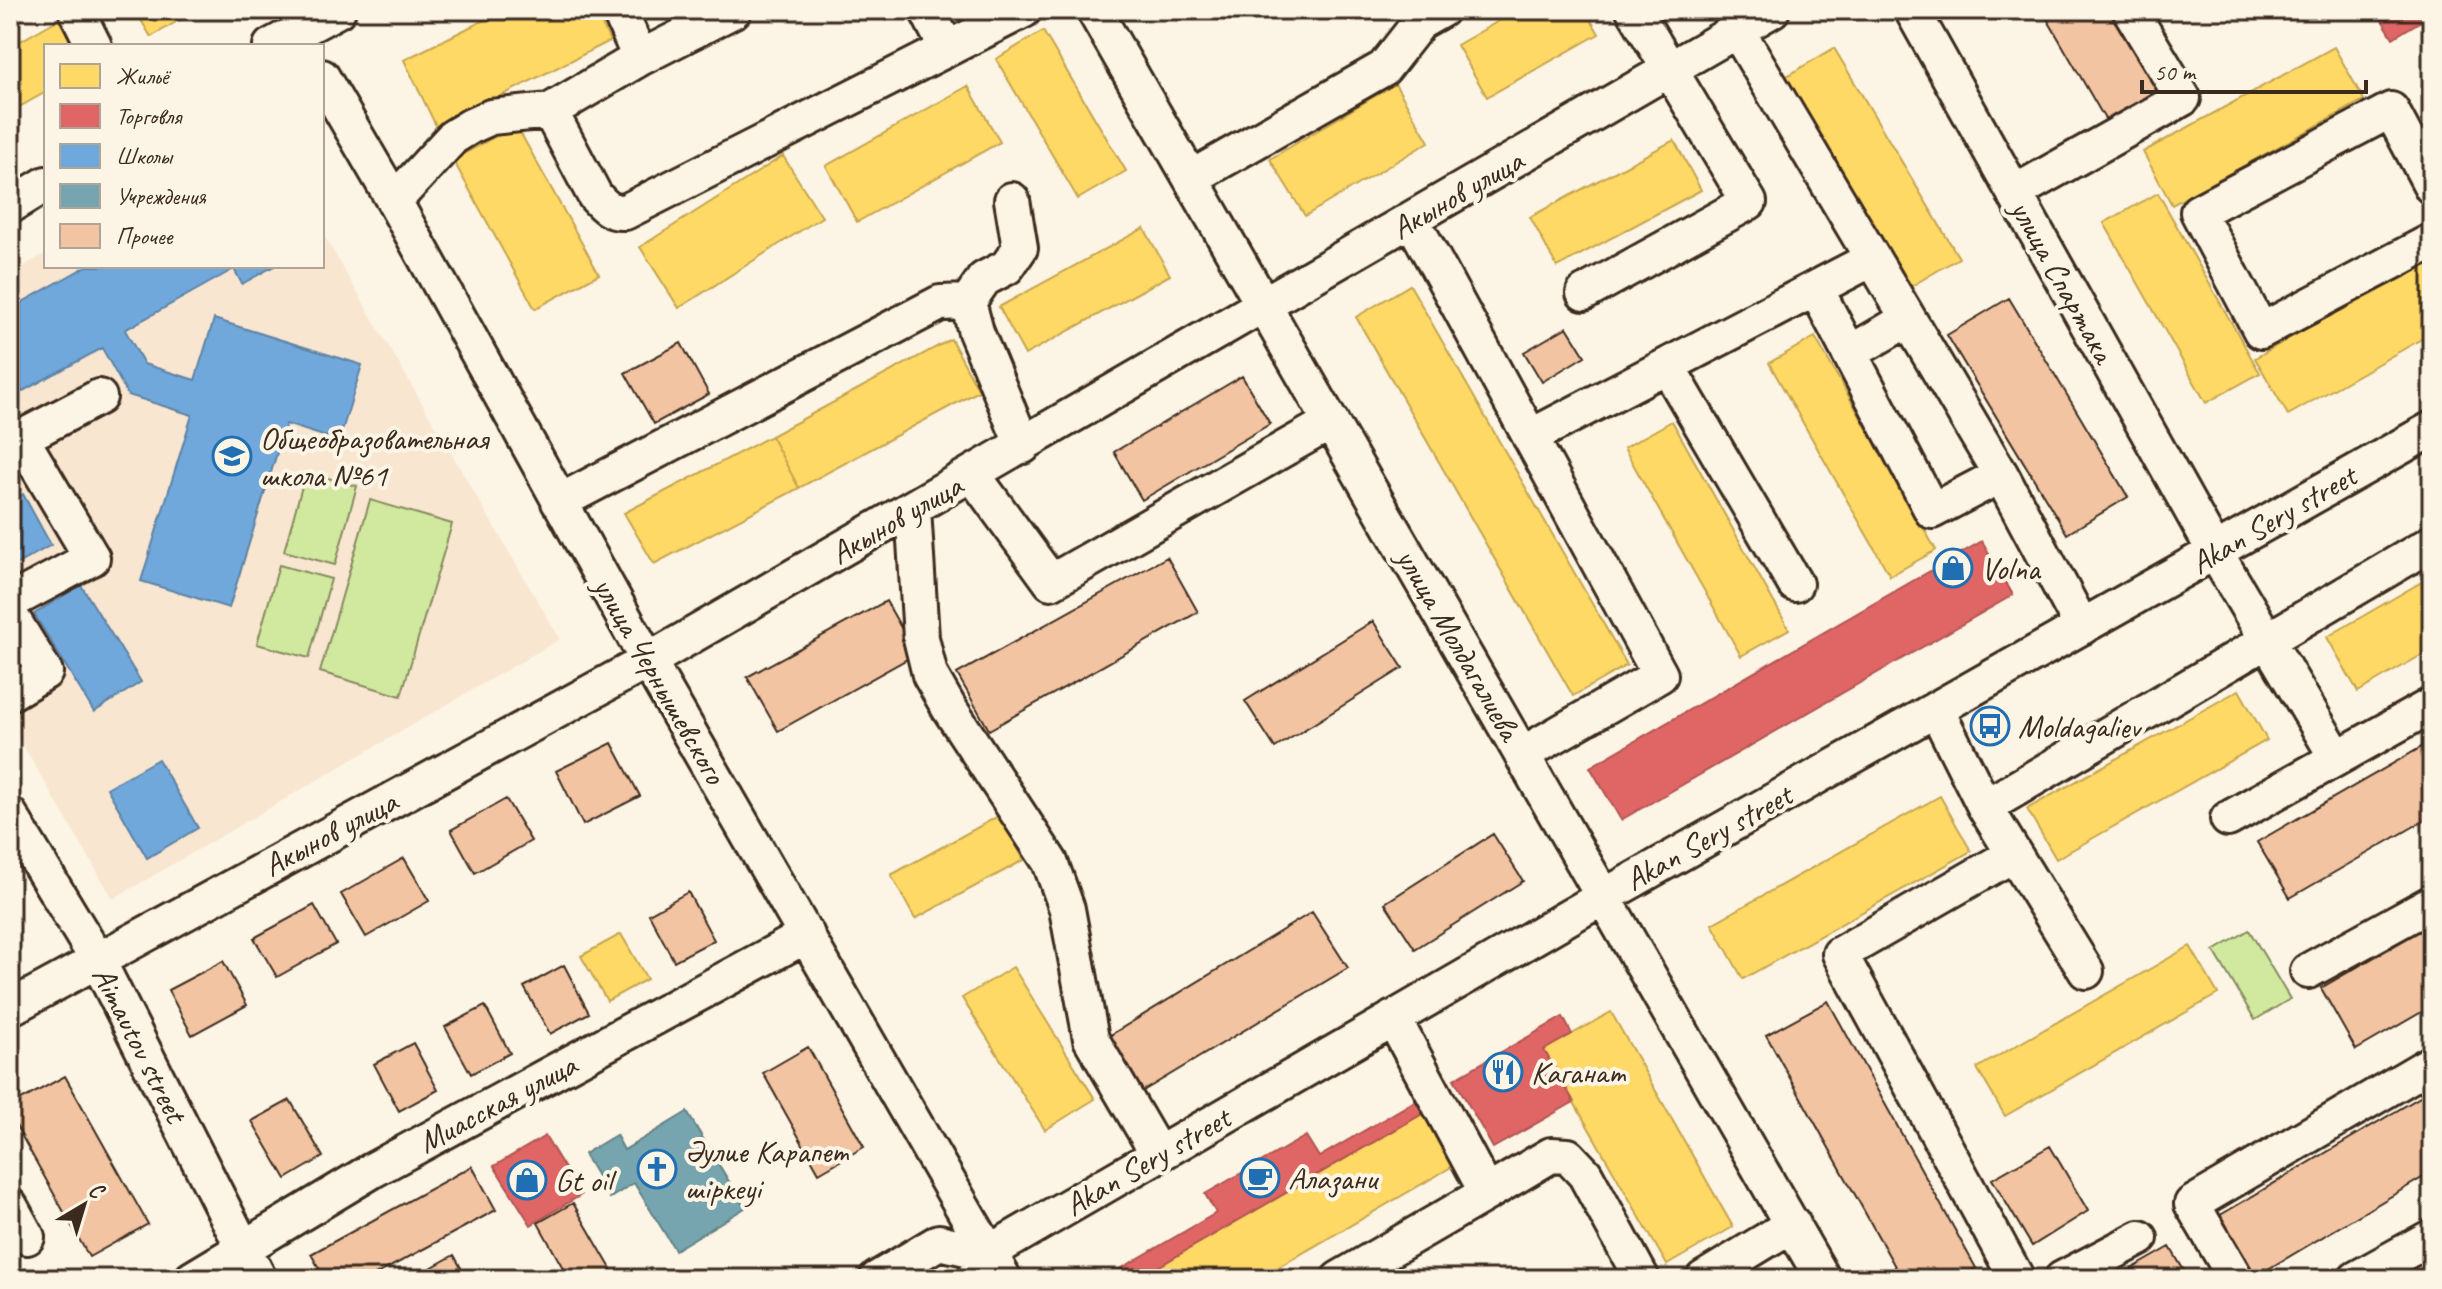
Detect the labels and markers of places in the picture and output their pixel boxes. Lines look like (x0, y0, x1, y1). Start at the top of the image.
place label: Общеобразовательная школа №61 (260, 418, 490, 496)
school or university icon: Общеобразовательная школа №61 (211, 435, 253, 477)
shop icon: Volna (1932, 547, 1974, 589)
place label: Volna (1981, 548, 2042, 589)
bus stop icon: Moldagaliev (1969, 705, 2011, 747)
place label: Moldagaliev (2018, 706, 2142, 747)
restaurant icon: Каганат (1482, 1051, 1524, 1093)
place label: Каганат (1531, 1052, 1626, 1093)
place label: Әулие Карапет шіркеуі (685, 1131, 850, 1209)
church icon: Әулие Карапет шіркеуі (636, 1148, 678, 1190)
cafe icon: Алазани (1239, 1157, 1281, 1199)
place label: Алазани (1288, 1158, 1379, 1199)
shop icon: Gt oil (506, 1159, 548, 1201)
place label: Gt oil (555, 1160, 618, 1201)

